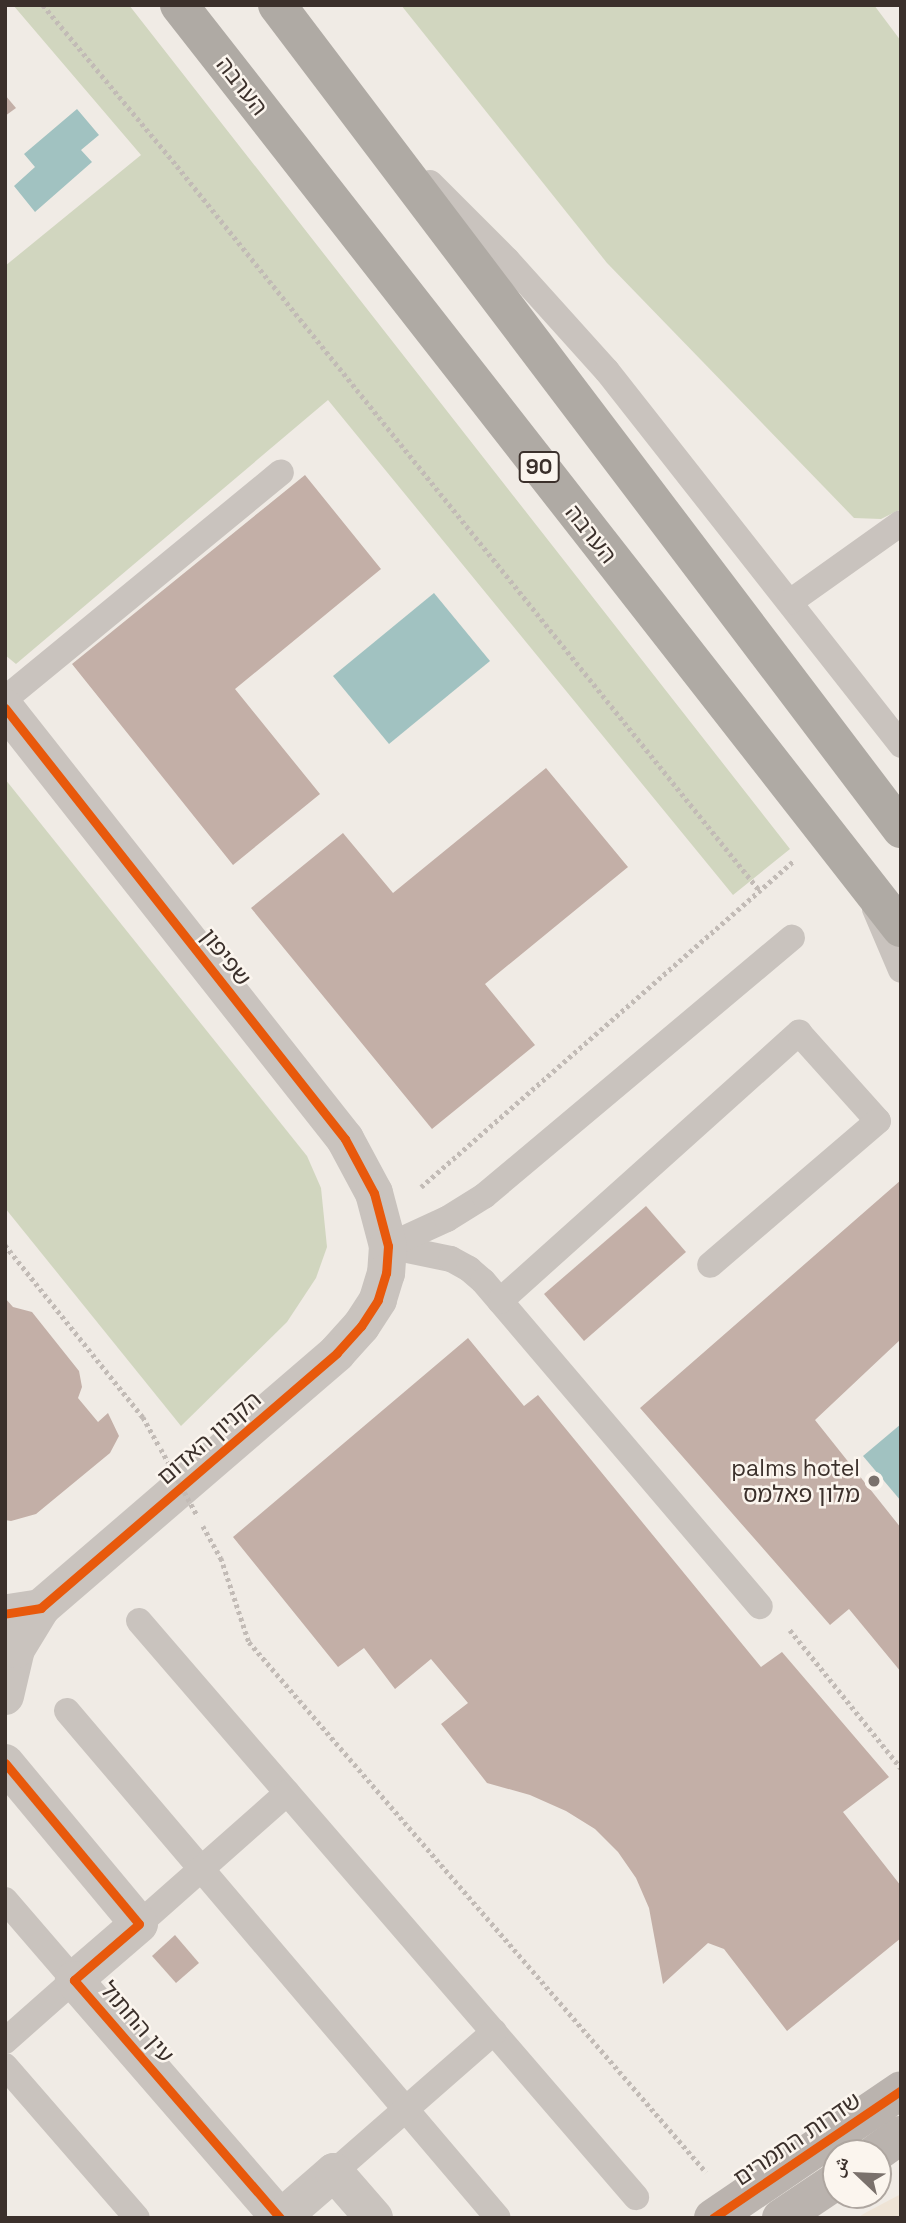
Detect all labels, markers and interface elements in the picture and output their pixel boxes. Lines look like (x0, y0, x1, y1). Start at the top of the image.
street label: הערבה (211, 51, 273, 121)
road number: 90 (518, 449, 560, 484)
street label: הערבה (560, 499, 622, 569)
street label: שפיפון (195, 923, 257, 991)
street label: הקניון האדום (152, 1386, 266, 1490)
place label: palms hotel מלון פאלמס (731, 1454, 860, 1508)
marker: palms hotel מלון פאלמס (866, 1473, 882, 1489)
street label: עין החתול (94, 1976, 180, 2068)
street label: שדרות התמרים (728, 2086, 866, 2192)
north arrow (822, 2139, 892, 2209)
text: ش (824, 2152, 854, 2181)

